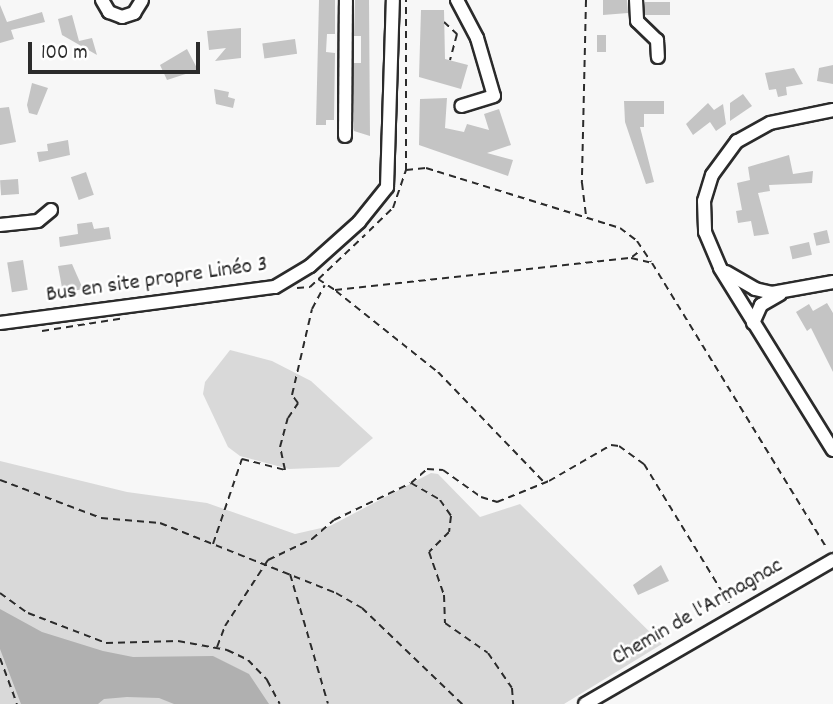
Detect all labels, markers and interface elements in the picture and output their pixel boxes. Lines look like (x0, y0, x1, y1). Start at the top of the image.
scale bar (32, 28, 203, 72)
text: 100 m (41, 39, 88, 69)
street label: Bus en site propre Linéo 3 (45, 252, 269, 310)
street label: Chemin de l'Armagnac (608, 553, 788, 673)

